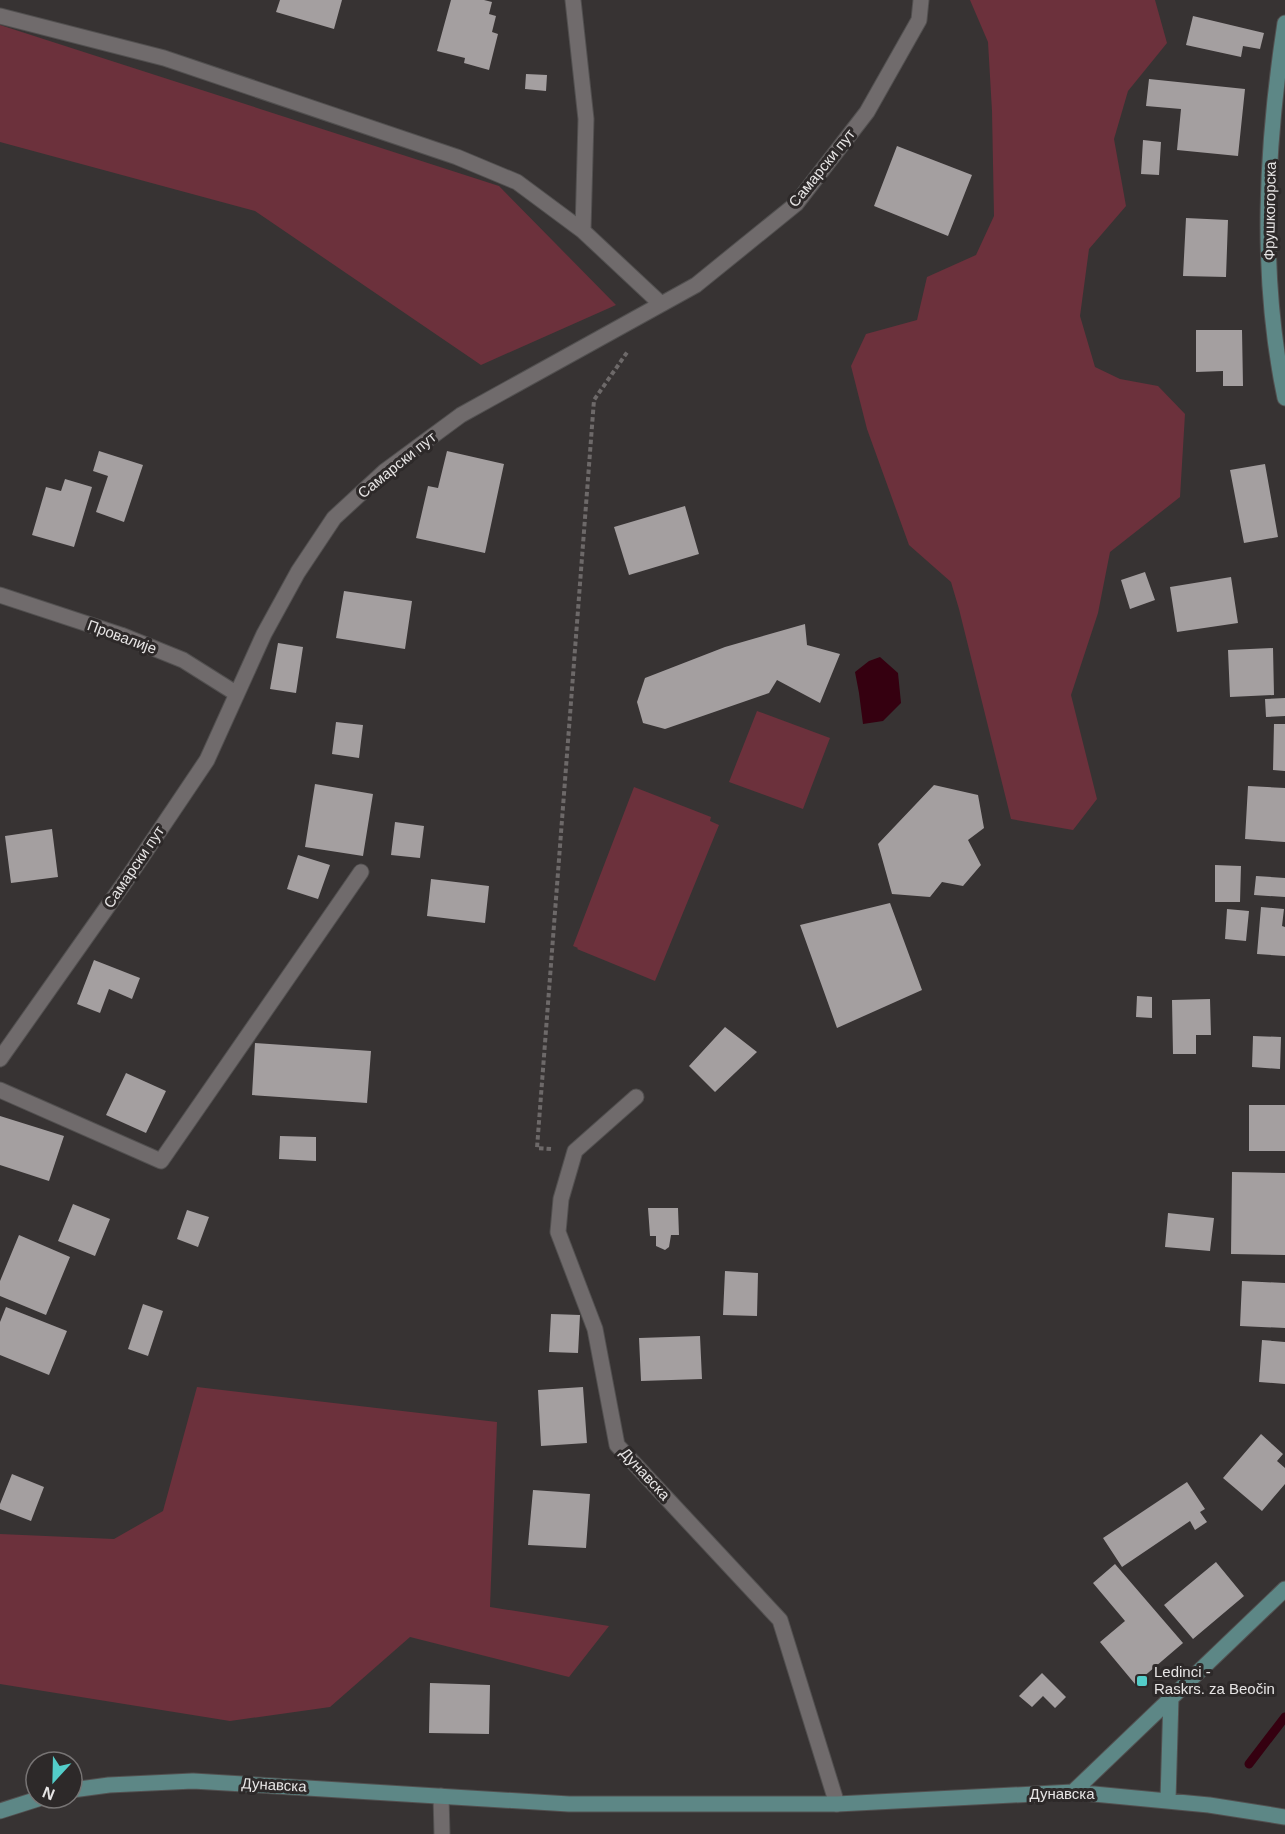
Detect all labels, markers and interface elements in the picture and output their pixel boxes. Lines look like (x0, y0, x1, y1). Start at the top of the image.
street label: Самарски пут (785, 125, 858, 210)
street label: Фрушкогорска (1260, 161, 1279, 261)
street label: Самарски пут (354, 428, 439, 501)
street label: Провалије (85, 616, 159, 657)
street label: Самарски пут (100, 822, 167, 911)
street label: Дунавска (617, 1444, 674, 1504)
place label: Ledinci - Raskrs. za Beočin (1154, 1663, 1275, 1697)
marker: Ledinci - Raskrs. za Beočin (1135, 1674, 1149, 1688)
north arrow (24, 1750, 84, 1810)
street label: Дунавска (241, 1774, 308, 1795)
text: N (40, 1783, 57, 1803)
street label: Дунавска (1029, 1785, 1095, 1802)

